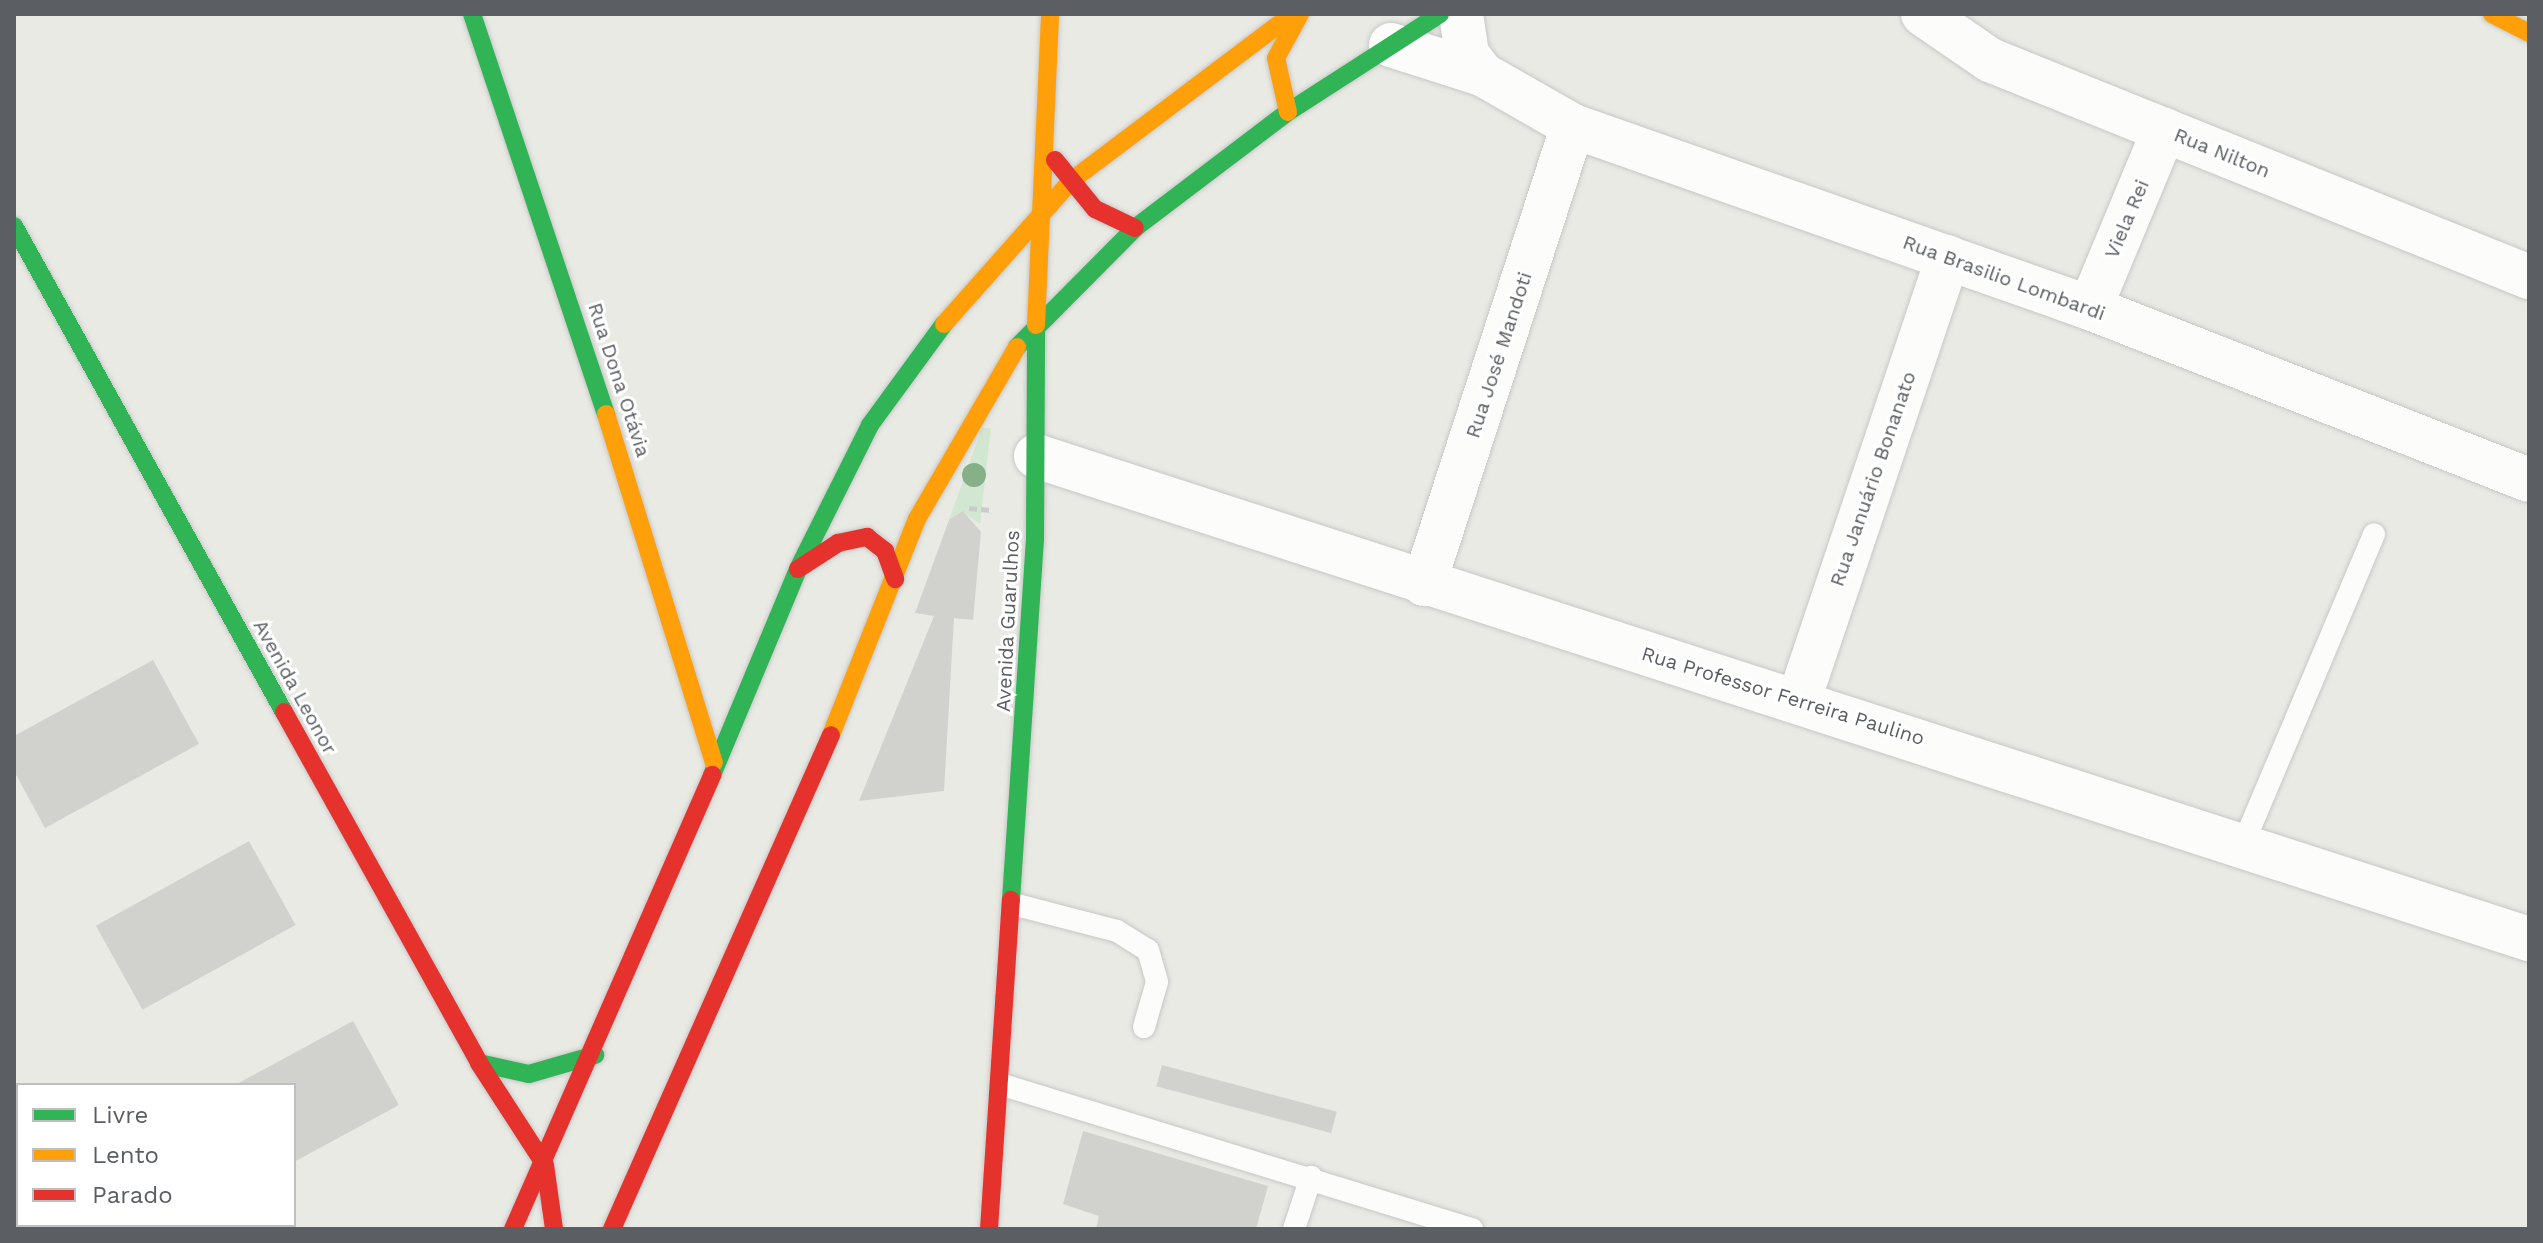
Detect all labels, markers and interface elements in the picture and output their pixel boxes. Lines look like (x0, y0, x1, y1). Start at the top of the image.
street label: Rua Nilton (2170, 123, 2274, 183)
street label: Viela Rei (2100, 176, 2154, 262)
street label: Rua Brasilio Lombardi (1899, 230, 2109, 326)
street label: Rua José Mandoti (1461, 268, 1537, 442)
street label: Rua Dona Otávia (583, 299, 655, 461)
street label: Rua Januário Bonanato (1825, 368, 1921, 590)
street label: Avenida Guarulhos (991, 529, 1025, 713)
street label: Avenida Leonor (248, 615, 342, 759)
street label: Rua Professor Ferreira Paulino (1638, 641, 1928, 751)
legend (16, 1083, 296, 1227)
text: Livre (92, 1101, 148, 1129)
text: Lento (92, 1141, 159, 1169)
text: Parado (92, 1181, 173, 1209)

